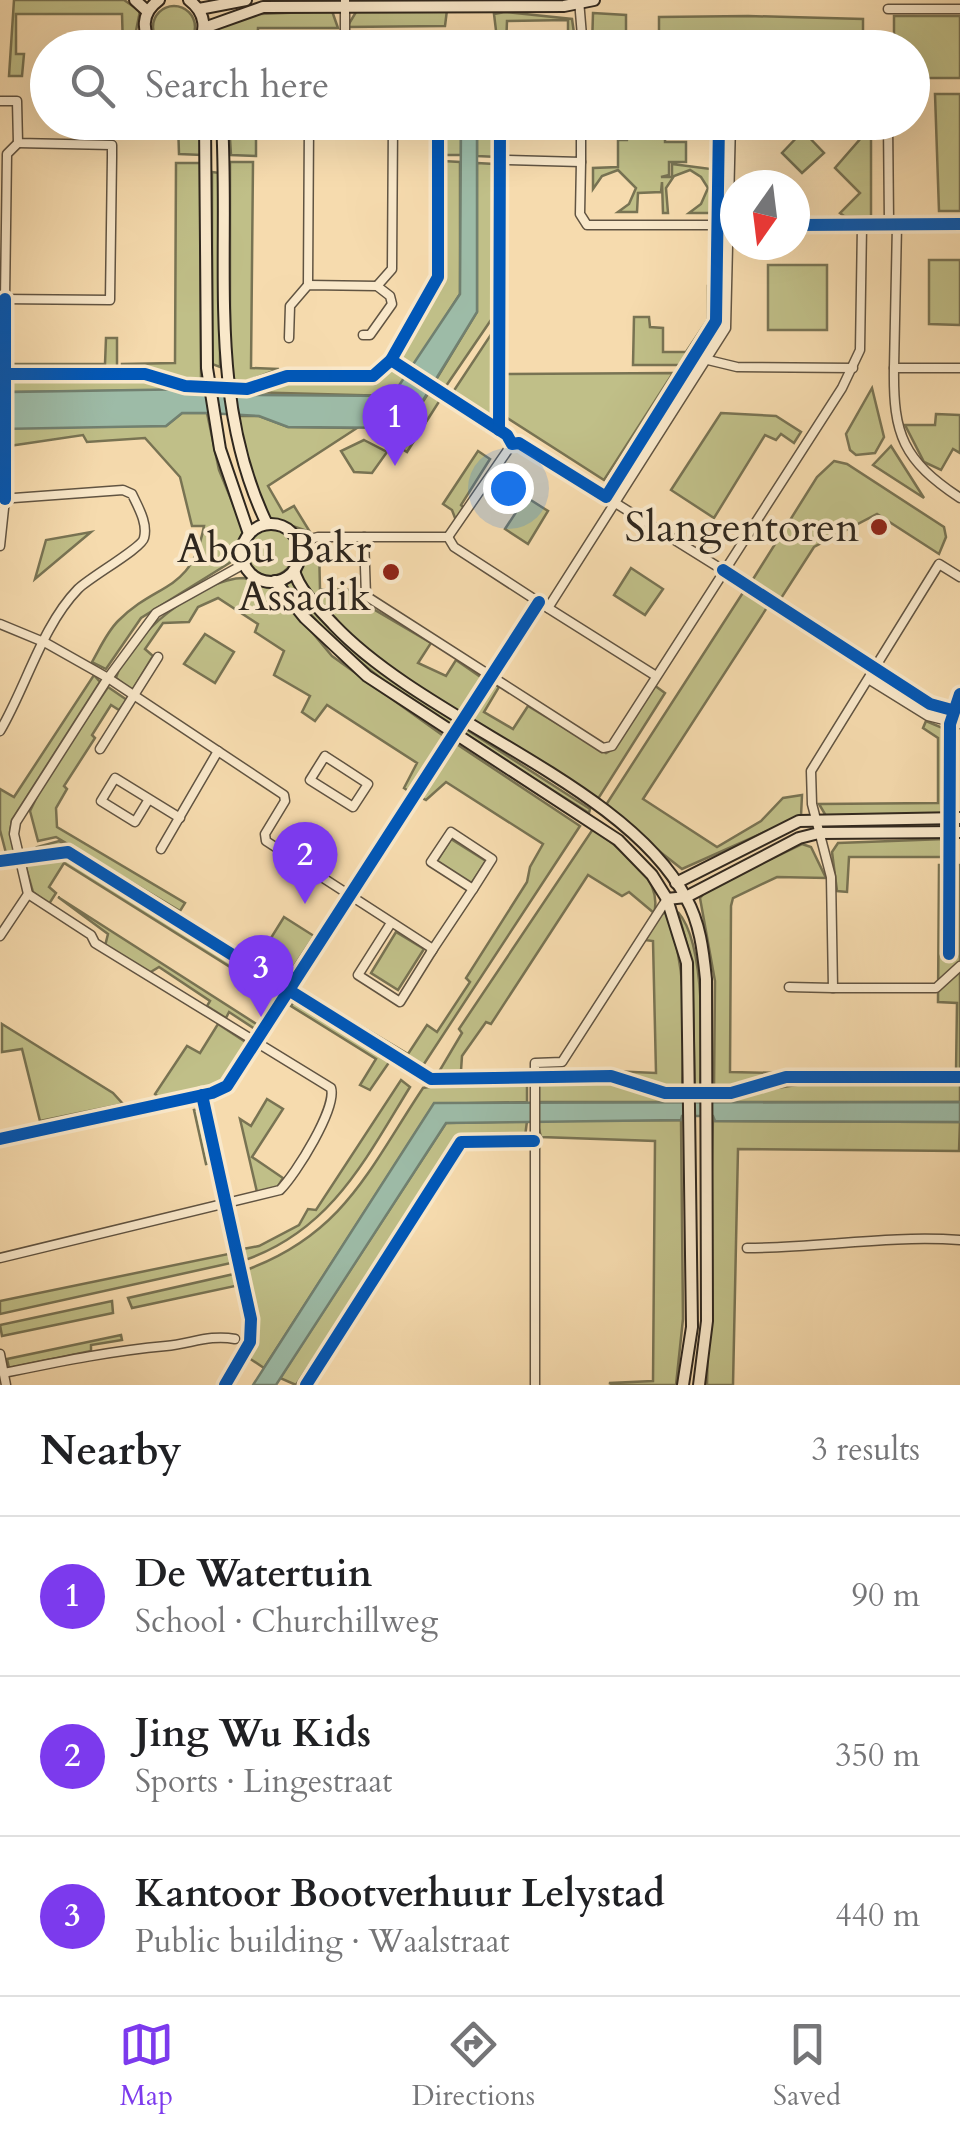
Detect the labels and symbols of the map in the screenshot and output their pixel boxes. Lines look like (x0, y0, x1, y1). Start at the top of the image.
north arrow (720, 170, 810, 260)
pin: 1 (362, 384, 428, 466)
your location (483, 463, 534, 514)
place label: Slangentoren (625, 499, 859, 556)
marker: Slangentoren (868, 516, 890, 538)
place label: Abou Bakr Assadik (177, 520, 372, 625)
marker: Abou Bakr Assadik (380, 561, 402, 583)
pin: 2 (272, 822, 338, 904)
pin: 3 (228, 934, 294, 1017)

